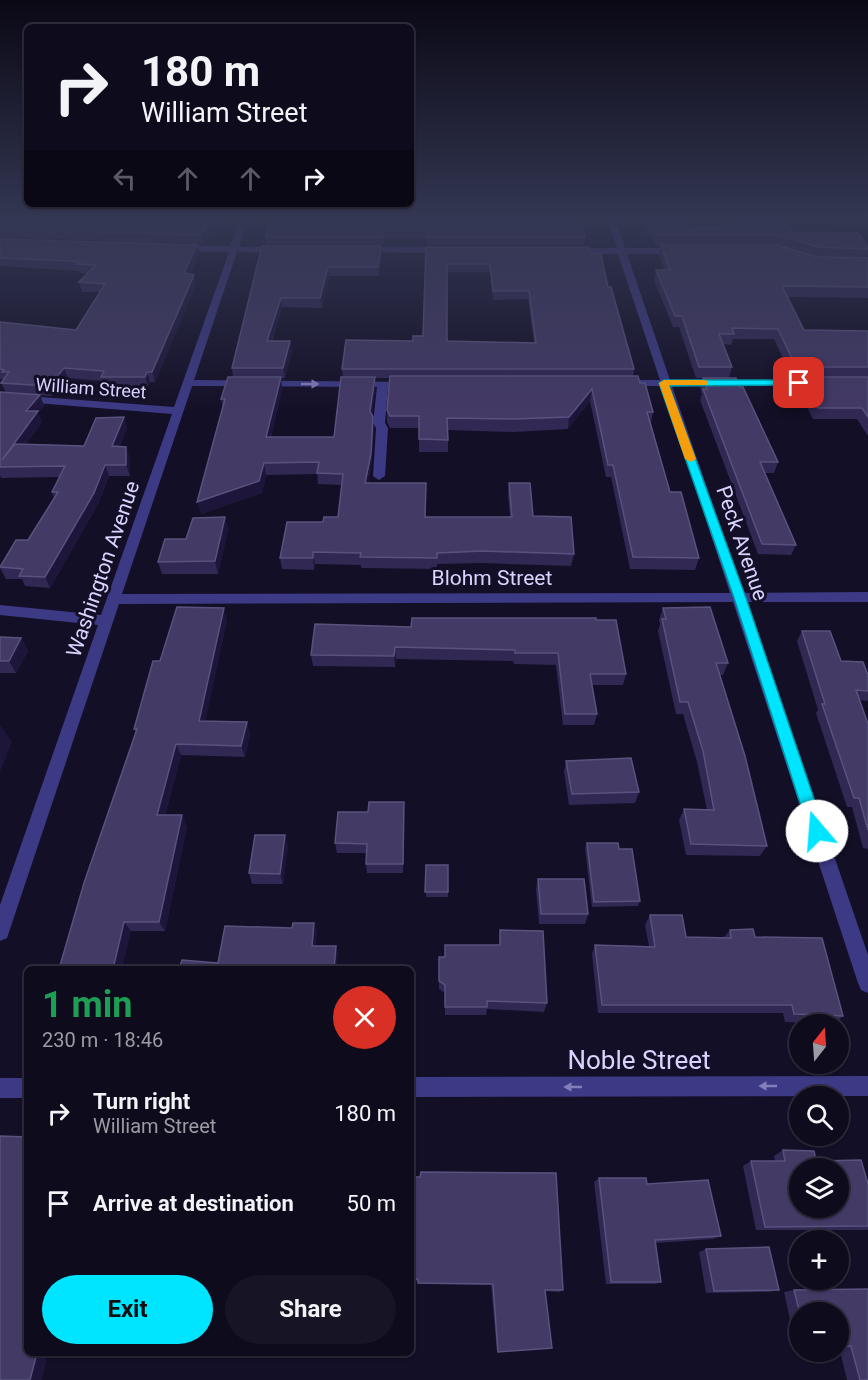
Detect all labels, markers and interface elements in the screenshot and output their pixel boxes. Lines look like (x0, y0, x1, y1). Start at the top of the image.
text: 180 m (141, 47, 260, 96)
icon: right (42, 48, 120, 126)
text: William Street (141, 97, 308, 129)
icon: left (108, 162, 141, 195)
icon: ahead (171, 162, 204, 195)
icon: ahead (234, 162, 267, 195)
icon: right (297, 162, 330, 195)
pin (773, 357, 824, 408)
icon: arrive (782, 366, 815, 399)
street label: William Street (35, 374, 147, 402)
one-way arrow (301, 379, 320, 389)
street label: Washington Avenue (62, 478, 144, 660)
street label: Peck Avenue (711, 482, 773, 604)
street label: Blohm Street (432, 566, 553, 590)
position arrow (785, 799, 849, 863)
text: 1 min (42, 984, 133, 1026)
button: close (333, 986, 396, 1049)
north arrow (789, 1014, 849, 1074)
map controls (789, 1014, 849, 1362)
text: 230 m · 18:46 (42, 1028, 163, 1052)
street label: Noble Street (567, 1045, 711, 1075)
one-way arrow (758, 1081, 777, 1091)
one-way arrow (563, 1082, 582, 1092)
button: search (789, 1086, 849, 1146)
text: Turn right (93, 1089, 190, 1114)
icon: right (42, 1097, 75, 1130)
text: 180 m (334, 1101, 396, 1126)
text: William Street (93, 1114, 216, 1138)
button: layers (789, 1158, 849, 1218)
icon: arrive (42, 1187, 75, 1220)
text: Arrive at destination (93, 1191, 294, 1216)
text: 50 m (347, 1191, 396, 1216)
button: + (789, 1230, 849, 1290)
button: Exit (42, 1275, 213, 1344)
button: Share (225, 1275, 396, 1344)
button: − (789, 1302, 849, 1362)

